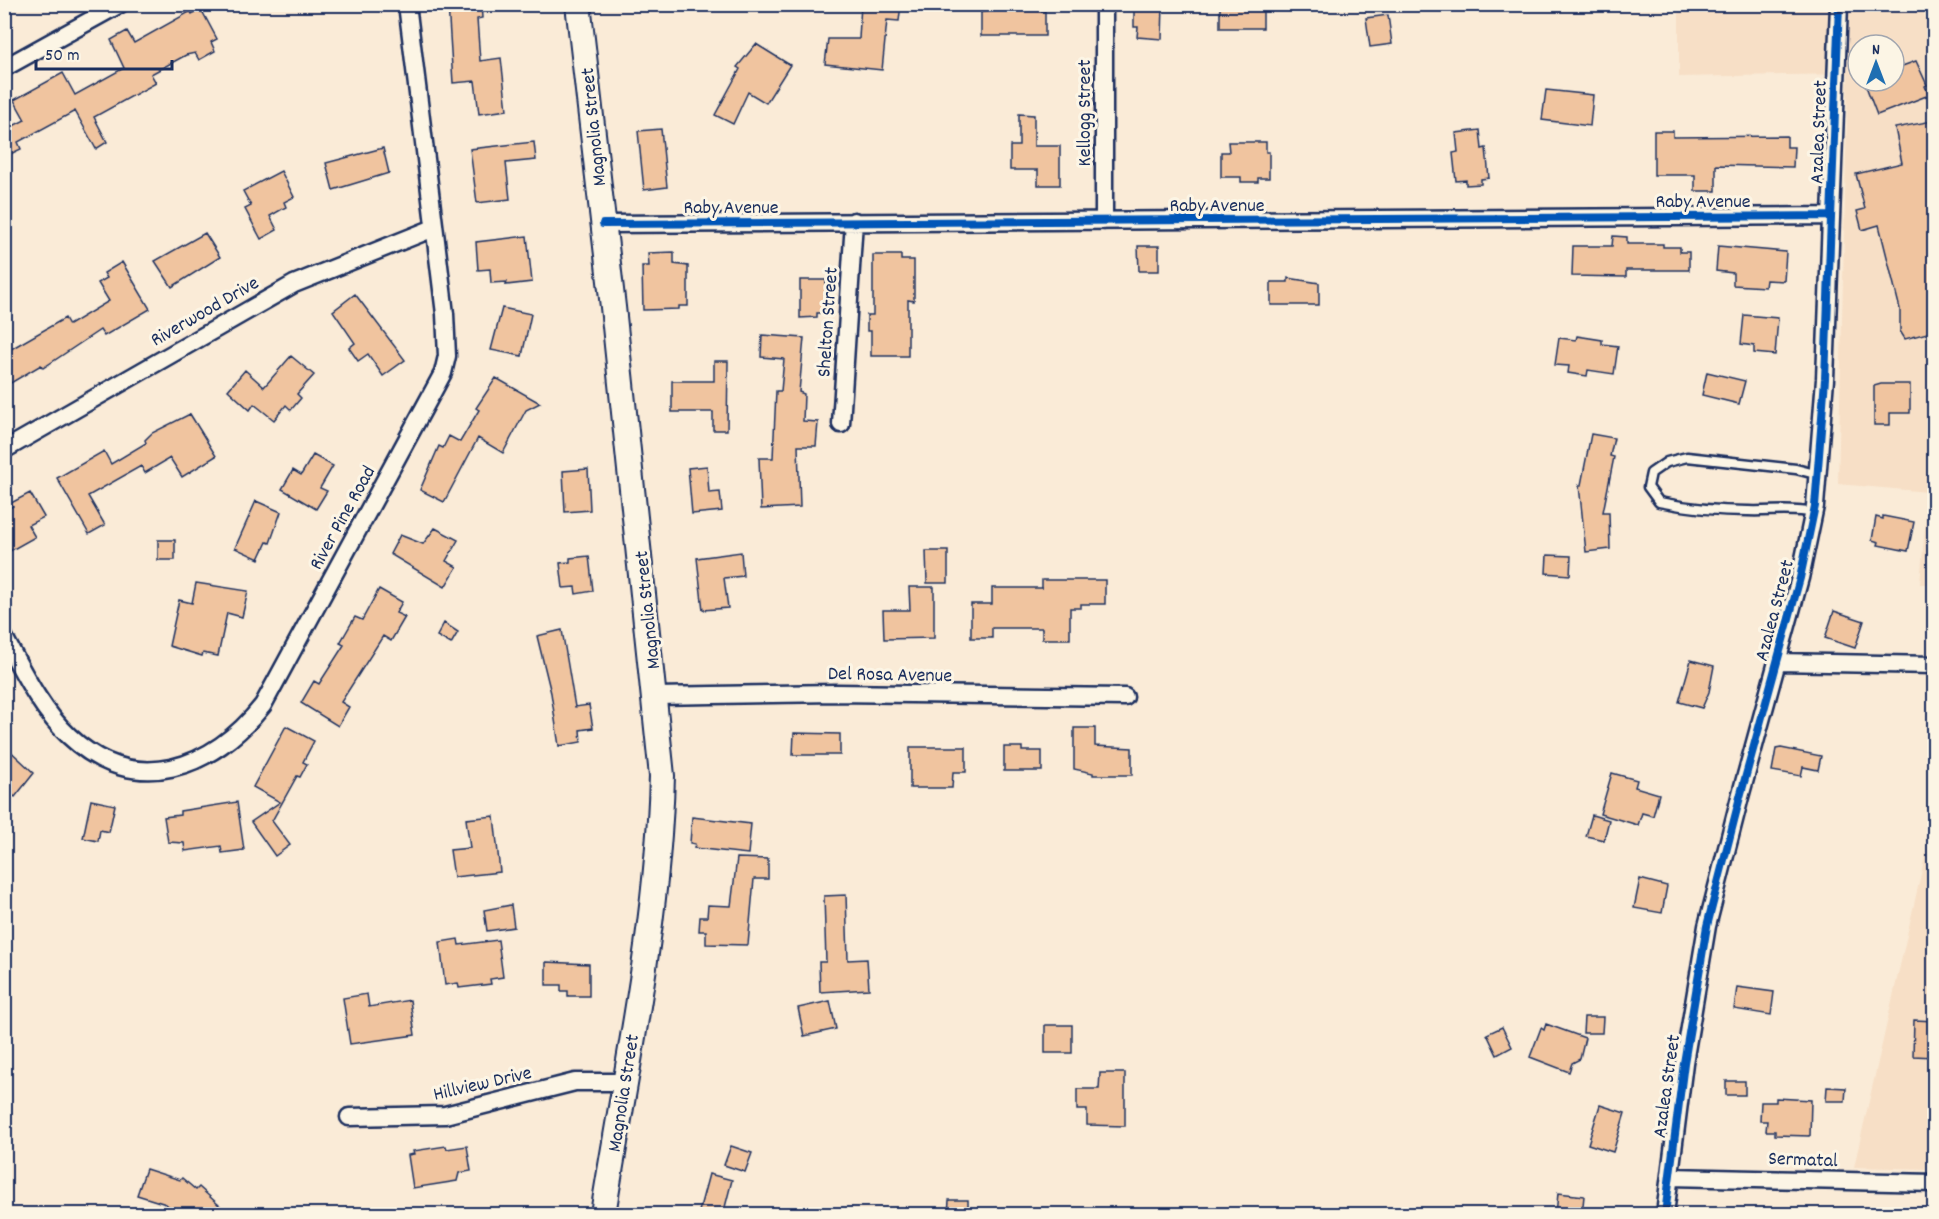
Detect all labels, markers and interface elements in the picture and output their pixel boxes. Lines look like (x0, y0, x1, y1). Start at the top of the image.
scale bar (36, 33, 172, 71)
north arrow (1846, 33, 1906, 93)
text: N (1872, 39, 1880, 62)
text: 50 m (45, 44, 80, 69)
street label: Kellogg Street (1072, 59, 1100, 167)
street label: Magnolia Street (575, 66, 615, 187)
street label: Azalea Street (1804, 80, 1836, 185)
street label: Raby Avenue (1655, 189, 1751, 217)
street label: Raby Avenue (1169, 193, 1265, 221)
street label: Raby Avenue (683, 195, 779, 223)
street label: Shelton Street (811, 266, 847, 378)
street label: Riverwood Drive (146, 270, 265, 355)
street label: River Pine Road (303, 461, 384, 576)
street label: Magnolia Street (629, 549, 669, 670)
street label: Azalea Street (1749, 557, 1803, 665)
street label: Del Rosa Avenue (828, 661, 952, 691)
street label: Magnolia Street (602, 1033, 648, 1154)
street label: Azalea Street (1647, 1033, 1689, 1140)
street label: Hillview Drive (431, 1060, 535, 1110)
street label: Sermatal (1768, 1146, 1838, 1176)

